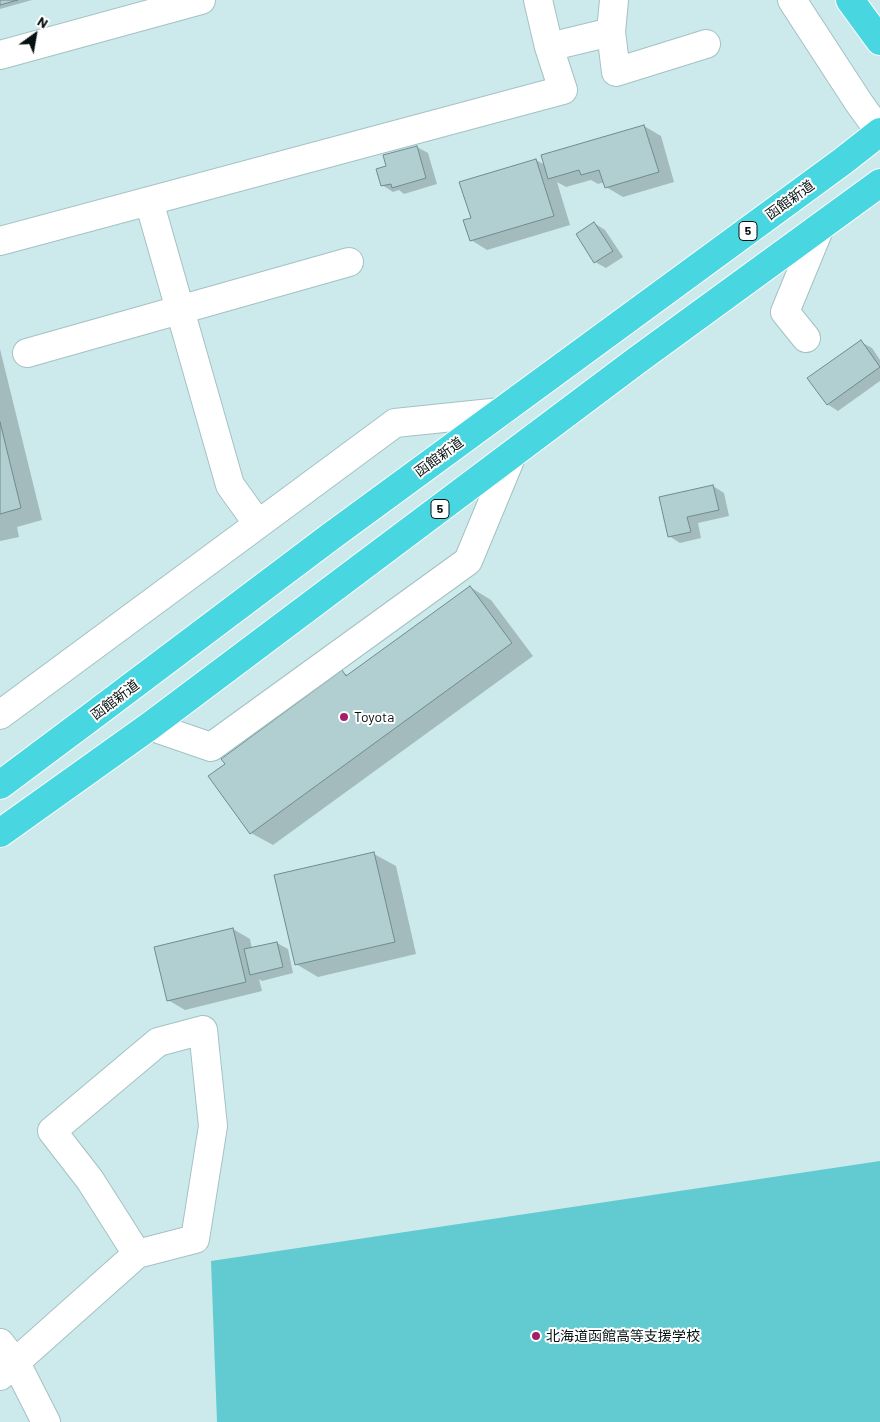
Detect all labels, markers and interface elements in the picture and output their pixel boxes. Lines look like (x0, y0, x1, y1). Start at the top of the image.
north arrow (10, 10, 60, 60)
text: N (35, 12, 52, 32)
street label: 函館新道 (762, 177, 818, 223)
road number: 5 (739, 222, 757, 240)
street label: 函館新道 (411, 434, 467, 480)
road number: 5 (431, 499, 449, 518)
street label: 函館新道 (88, 676, 142, 724)
place label: Toyota (354, 709, 394, 725)
marker: Toyota (338, 711, 350, 723)
place label: 北海道函館高等支援学校 (546, 1328, 700, 1344)
marker: 北海道函館高等支援学校 (530, 1330, 542, 1342)

